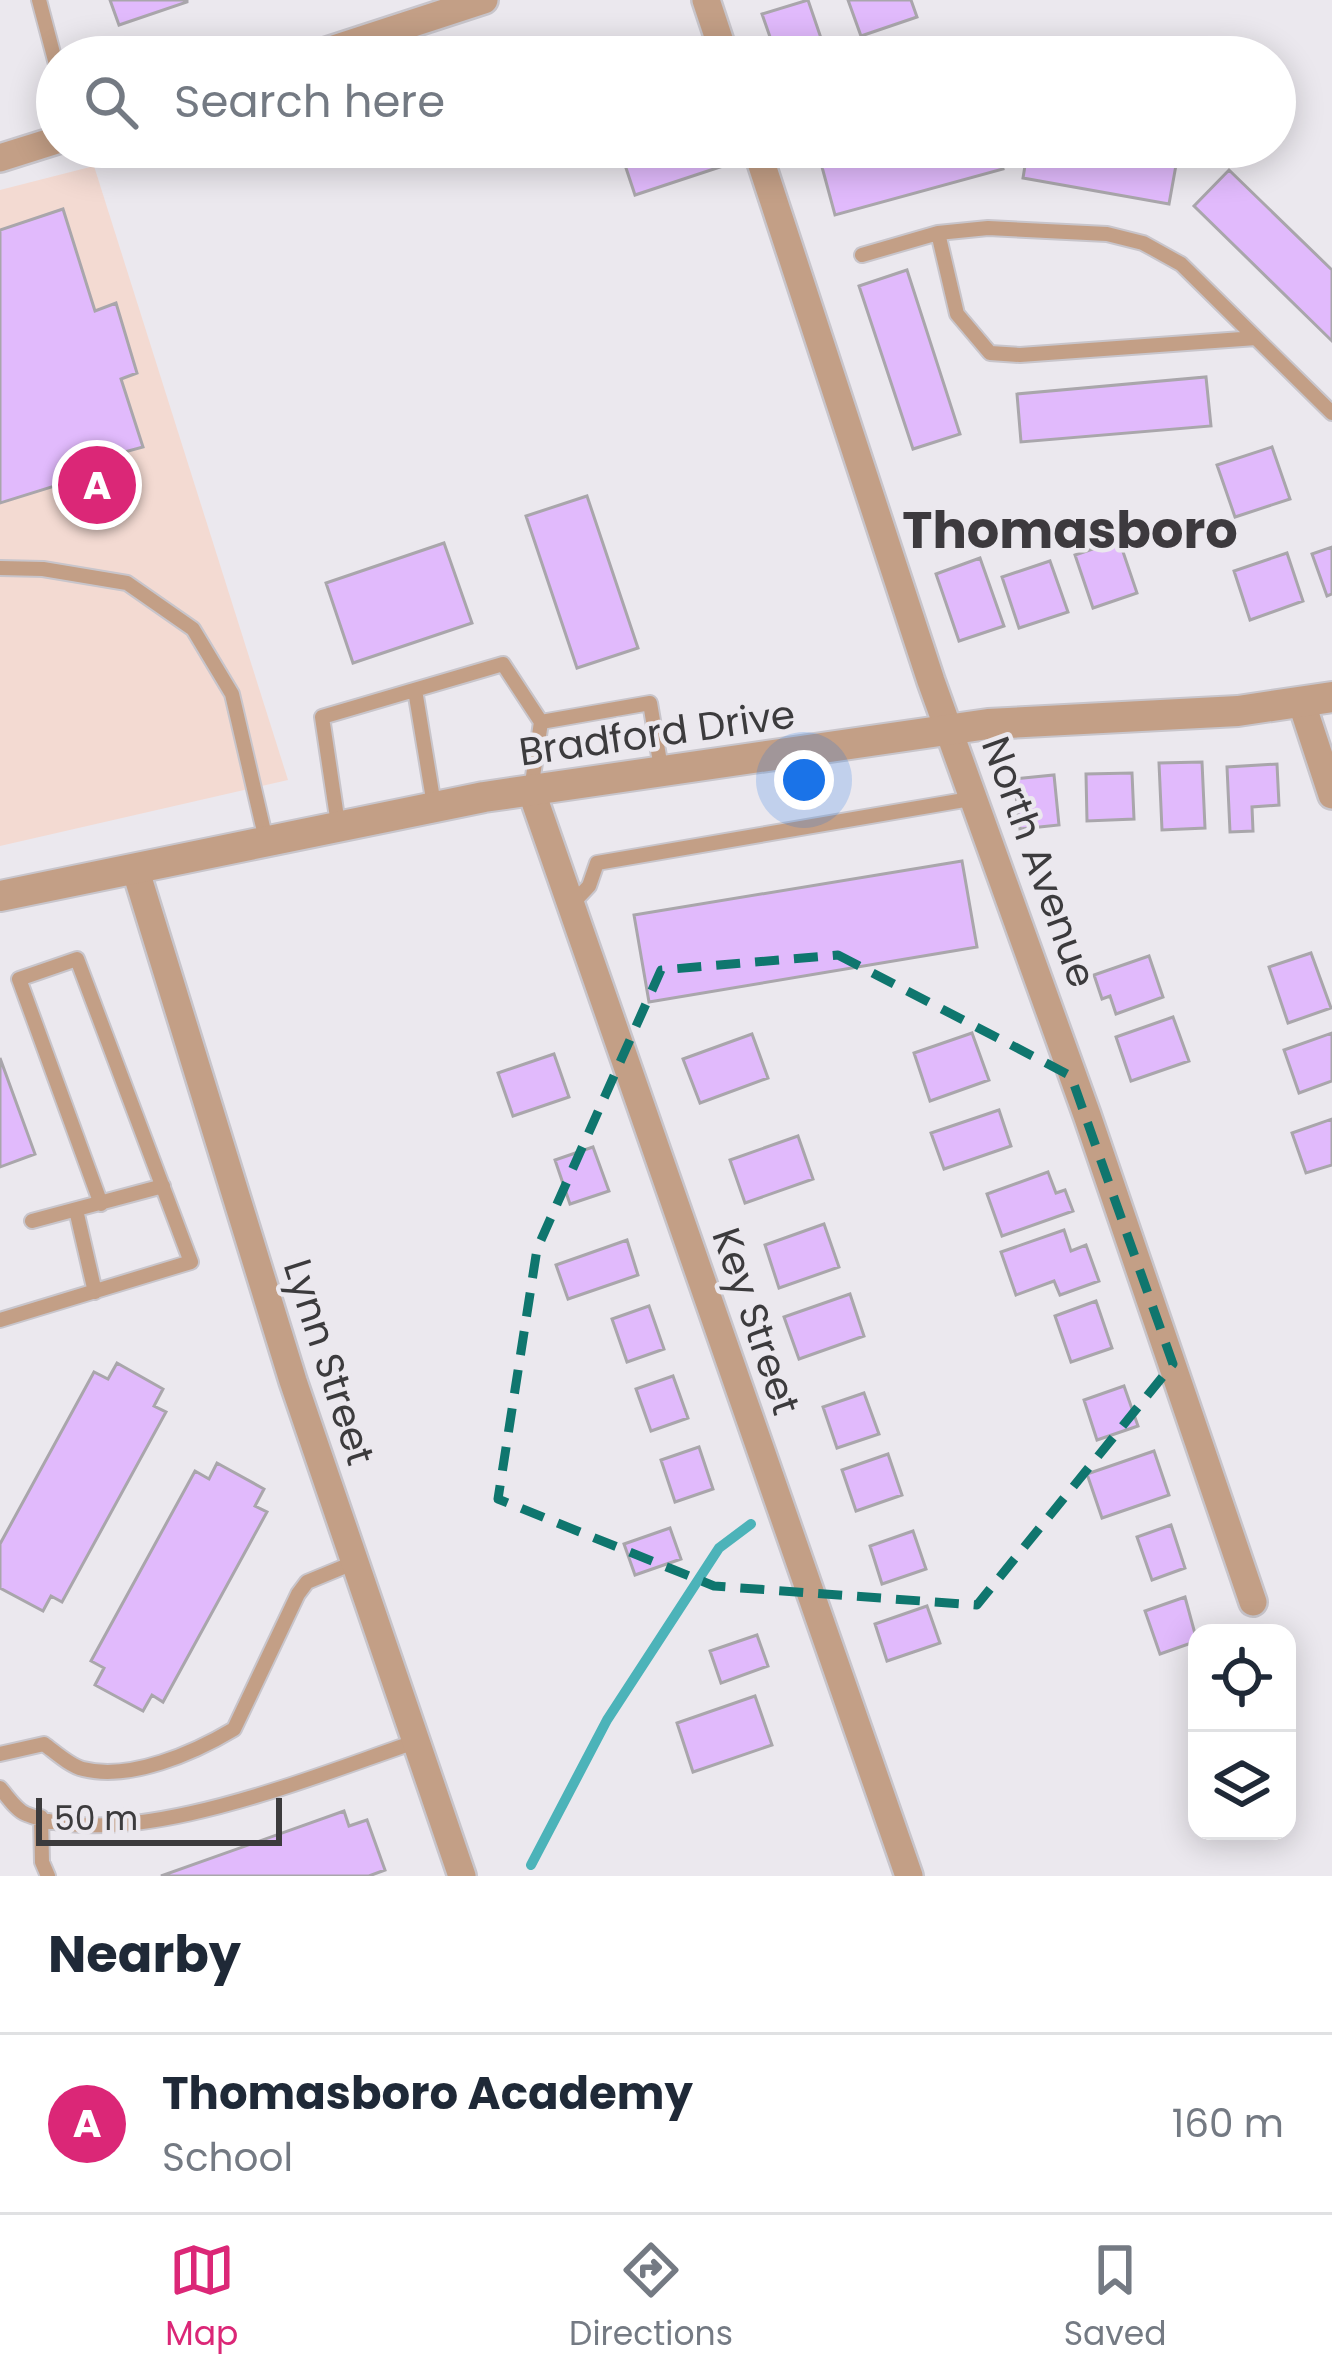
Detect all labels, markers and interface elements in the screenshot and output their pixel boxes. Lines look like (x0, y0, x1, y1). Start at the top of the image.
search box (36, 36, 1296, 168)
icon: search (78, 69, 144, 135)
text: Search here (174, 70, 445, 133)
pin: A (58, 440, 136, 530)
district label: Thomasboro (902, 494, 1238, 566)
street label: Bradford Drive (515, 686, 799, 780)
street label: North Avenue (968, 729, 1110, 995)
your location (774, 750, 834, 810)
street label: Key Street (698, 1220, 814, 1422)
street label: Lynn Street (270, 1252, 388, 1472)
map controls (1188, 1624, 1296, 1840)
button: locate (1188, 1624, 1296, 1732)
button: layers (1188, 1732, 1296, 1840)
scale bar (36, 1792, 282, 1845)
text: 50 m (54, 1795, 138, 1842)
text: Nearby (48, 1918, 241, 1990)
text: Thomasboro Academy (162, 2062, 693, 2125)
text: A (73, 2096, 101, 2151)
text: 160 m (1172, 2096, 1284, 2151)
text: School (162, 2130, 293, 2185)
tab: Map (165, 2237, 238, 2359)
tab: Directions (569, 2237, 733, 2359)
tab: Saved (1064, 2237, 1167, 2359)

